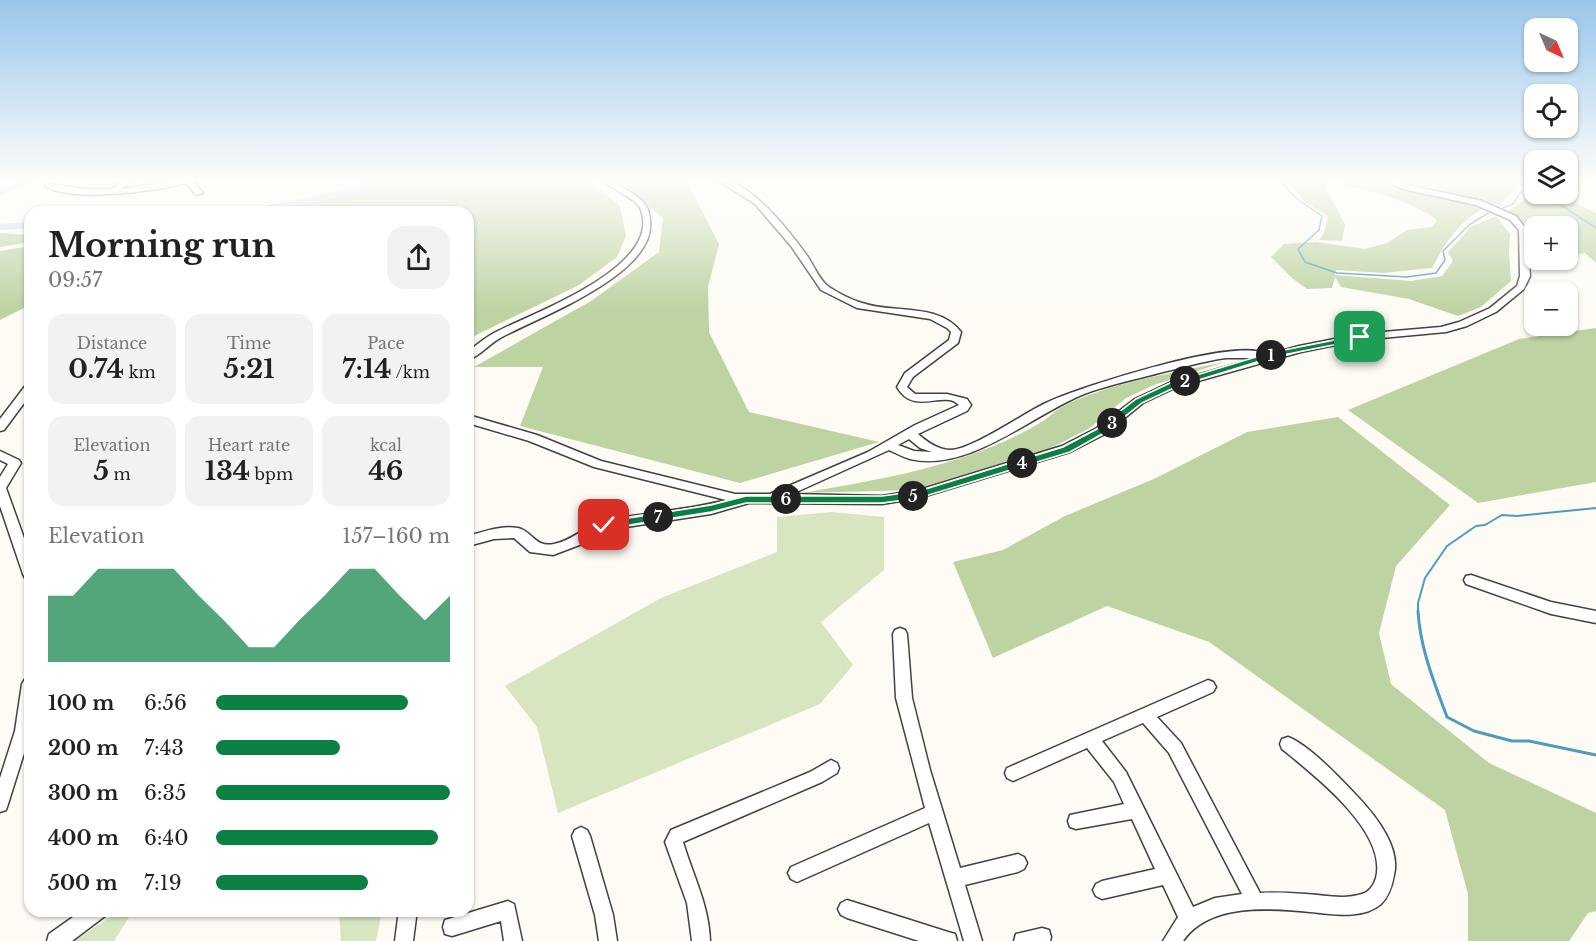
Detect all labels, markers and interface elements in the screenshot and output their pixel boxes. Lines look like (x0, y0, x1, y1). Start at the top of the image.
north arrow (1524, 18, 1578, 72)
map controls (1524, 18, 1578, 336)
button: locate (1524, 84, 1578, 138)
button: layers (1524, 150, 1578, 204)
button: + (1524, 216, 1578, 270)
text: Morning run (48, 225, 276, 266)
button: share (387, 226, 450, 289)
text: 09:57 (48, 268, 102, 292)
button: − (1524, 282, 1578, 336)
pin (1334, 311, 1385, 362)
icon: arrive (1343, 320, 1376, 353)
text: Distance (77, 333, 147, 353)
text: Time (227, 333, 271, 353)
text: Pace (367, 333, 405, 353)
pin: 1 (1256, 340, 1286, 370)
text: 1 (1268, 345, 1274, 365)
text: 0.74 (68, 353, 124, 385)
text: 5:21 (223, 353, 275, 385)
text: 7:14 (342, 353, 392, 385)
text: km (124, 362, 156, 382)
text: /km (392, 362, 430, 382)
pin: 2 (1170, 366, 1200, 396)
text: 2 (1180, 371, 1190, 391)
pin: 3 (1097, 408, 1127, 438)
text: 3 (1107, 413, 1117, 433)
text: Elevation (73, 435, 151, 455)
text: Heart rate (208, 435, 290, 455)
text: kcal (370, 435, 402, 455)
pin: 4 (1007, 448, 1037, 478)
text: 4 (1017, 453, 1027, 473)
text: 5 (93, 455, 109, 487)
text: 134 (205, 455, 250, 487)
text: 46 (369, 455, 403, 487)
text: m (109, 464, 131, 484)
text: bpm (250, 464, 293, 484)
pin: 5 (898, 481, 928, 511)
pin: 6 (771, 484, 801, 514)
text: 5 (908, 486, 918, 506)
text: 6 (781, 489, 791, 509)
pin (578, 499, 629, 550)
pin: 7 (643, 502, 673, 532)
text: 7 (654, 507, 662, 527)
icon: check (587, 508, 620, 541)
text: Elevation (48, 524, 145, 548)
text: 157–160 m (342, 524, 450, 548)
text: 100 m (48, 691, 114, 715)
text: 6:56 (144, 691, 187, 715)
text: 200 m (48, 736, 119, 760)
text: 7:43 (144, 736, 184, 760)
text: 300 m (48, 781, 118, 805)
text: 6:35 (144, 781, 186, 805)
text: 400 m (48, 826, 119, 850)
text: 6:40 (144, 826, 189, 850)
text: 500 m (48, 871, 118, 895)
text: 7:19 (144, 871, 182, 895)

